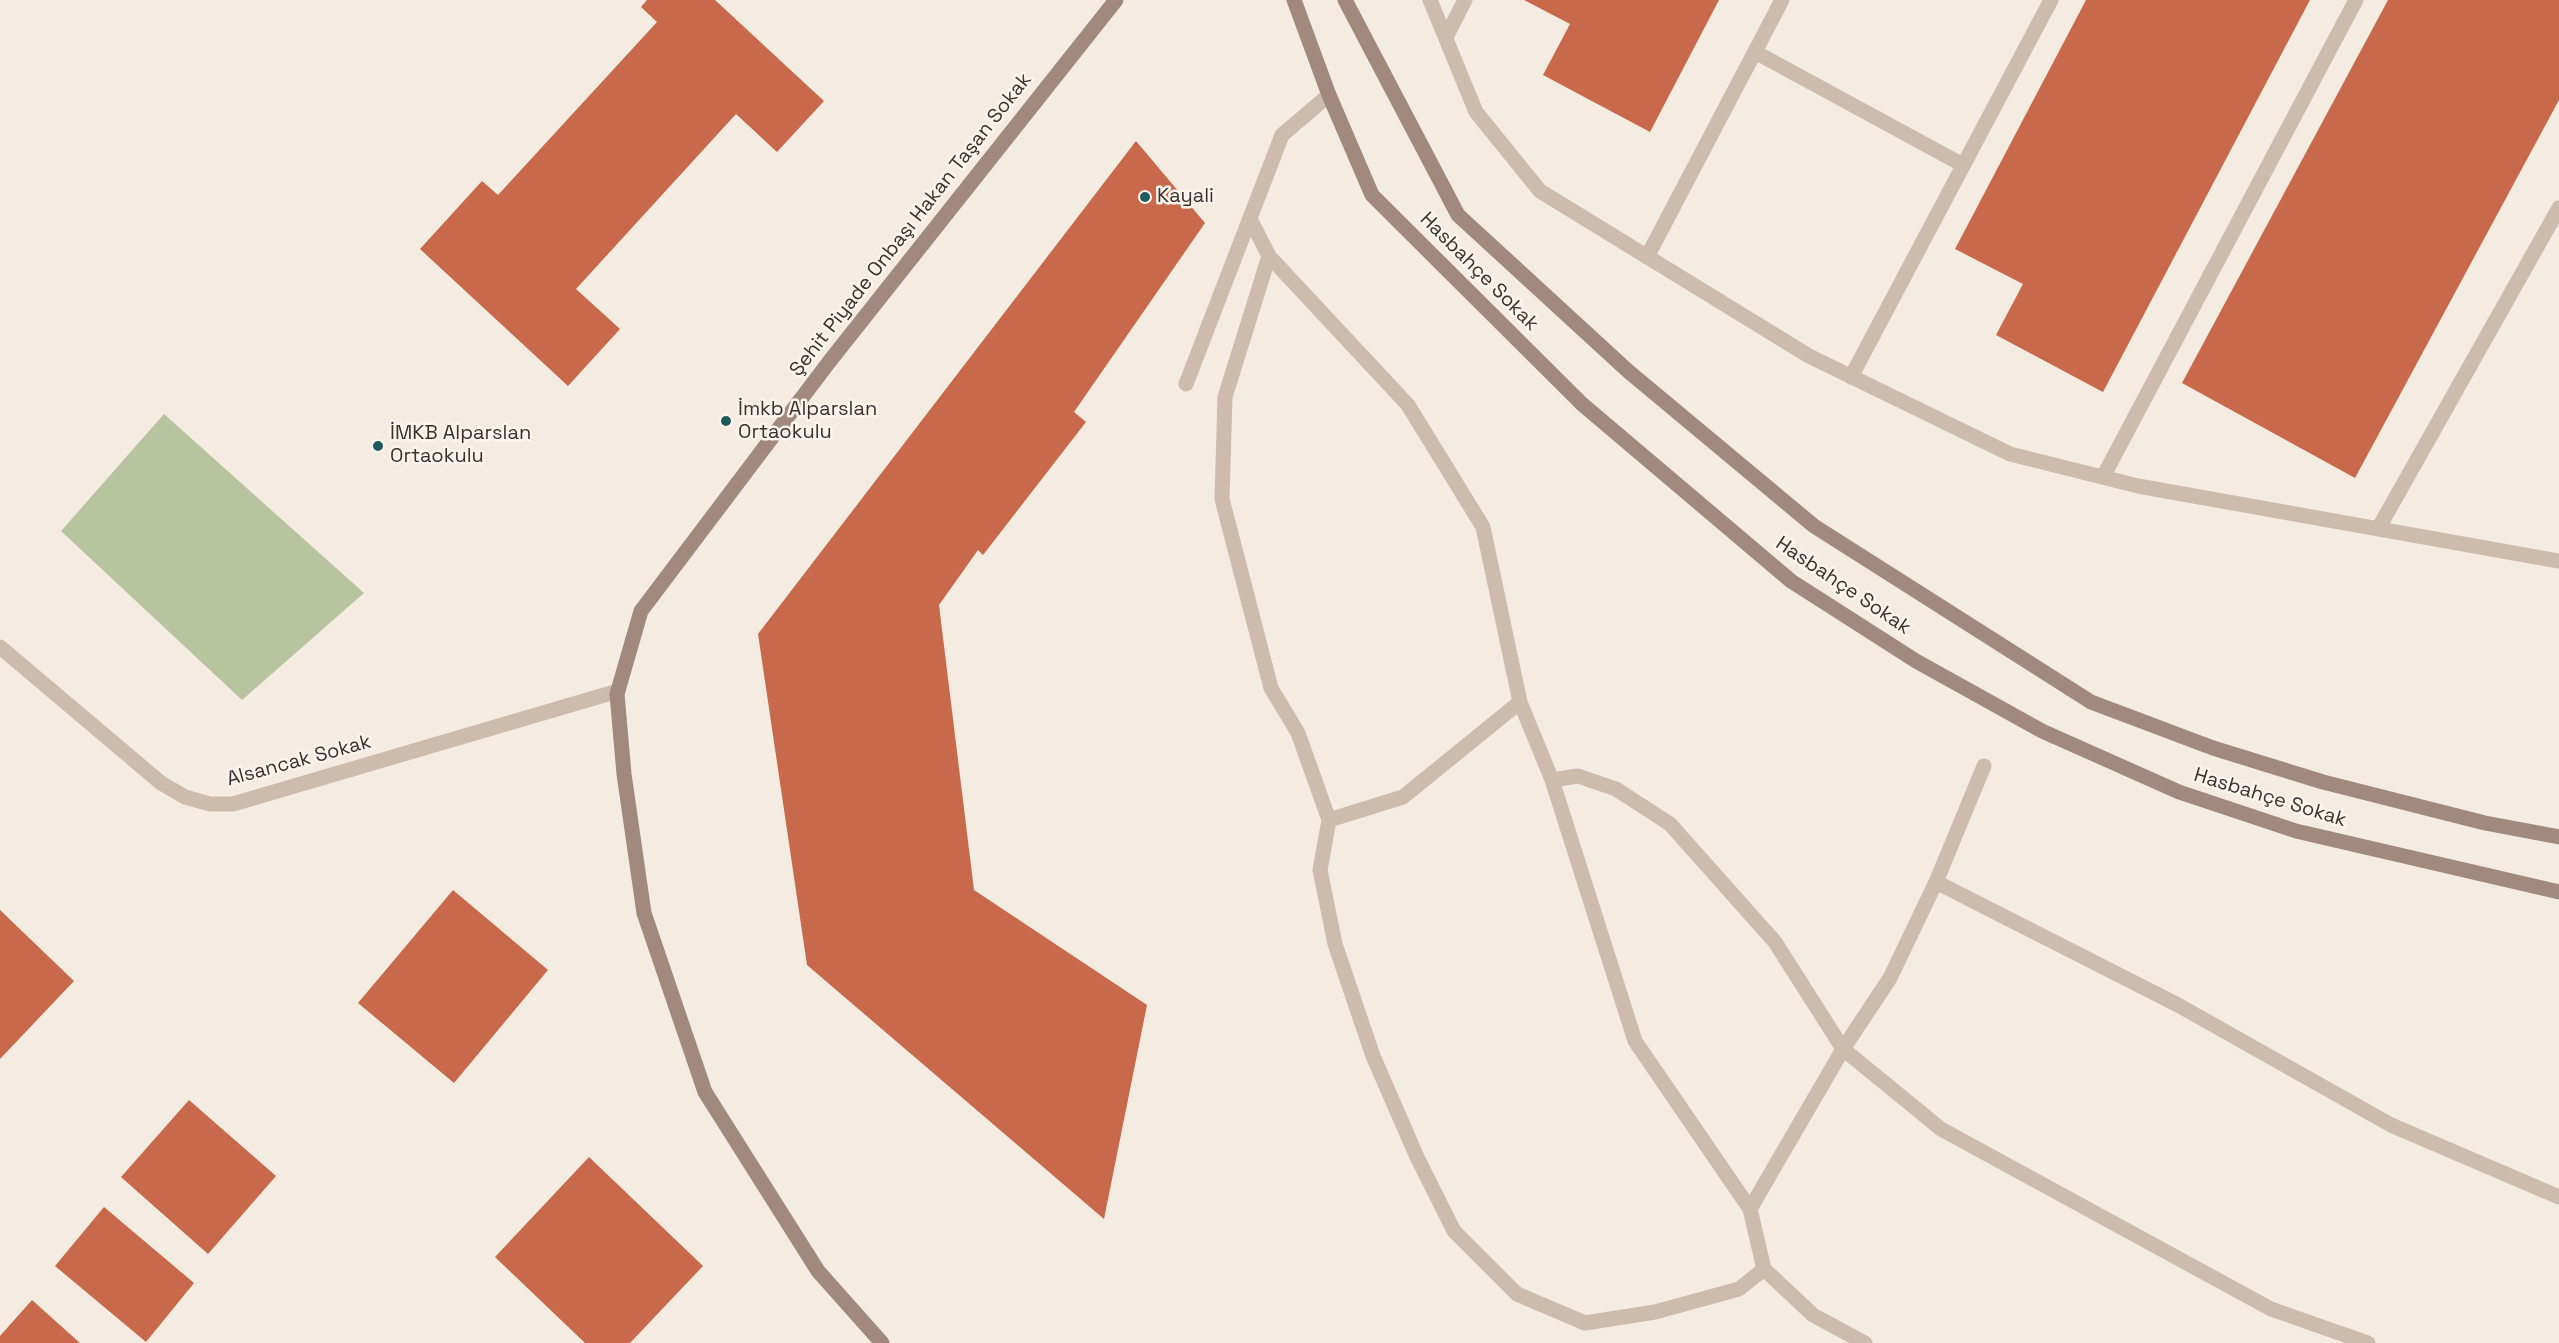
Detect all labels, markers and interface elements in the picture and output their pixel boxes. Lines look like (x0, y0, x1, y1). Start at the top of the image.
street label: Şehit Piyade Onbaşı Hakan Taşan Sokak (785, 68, 1037, 382)
place label: Kayali (1157, 185, 1214, 209)
marker: Kayali (1138, 190, 1152, 204)
street label: Hasbahçe Sokak (1415, 208, 1543, 336)
place label: İmkb Alparslan Ortaokulu (738, 398, 877, 445)
marker: İmkb Alparslan Ortaokulu (719, 414, 733, 428)
place label: İMKB Alparslan Ortaokulu (390, 422, 531, 469)
marker: İMKB Alparslan Ortaokulu (371, 439, 385, 453)
street label: Hasbahçe Sokak (1771, 532, 1915, 640)
street label: Alsancak Sokak (224, 730, 374, 792)
street label: Hasbahçe Sokak (2191, 763, 2349, 833)

